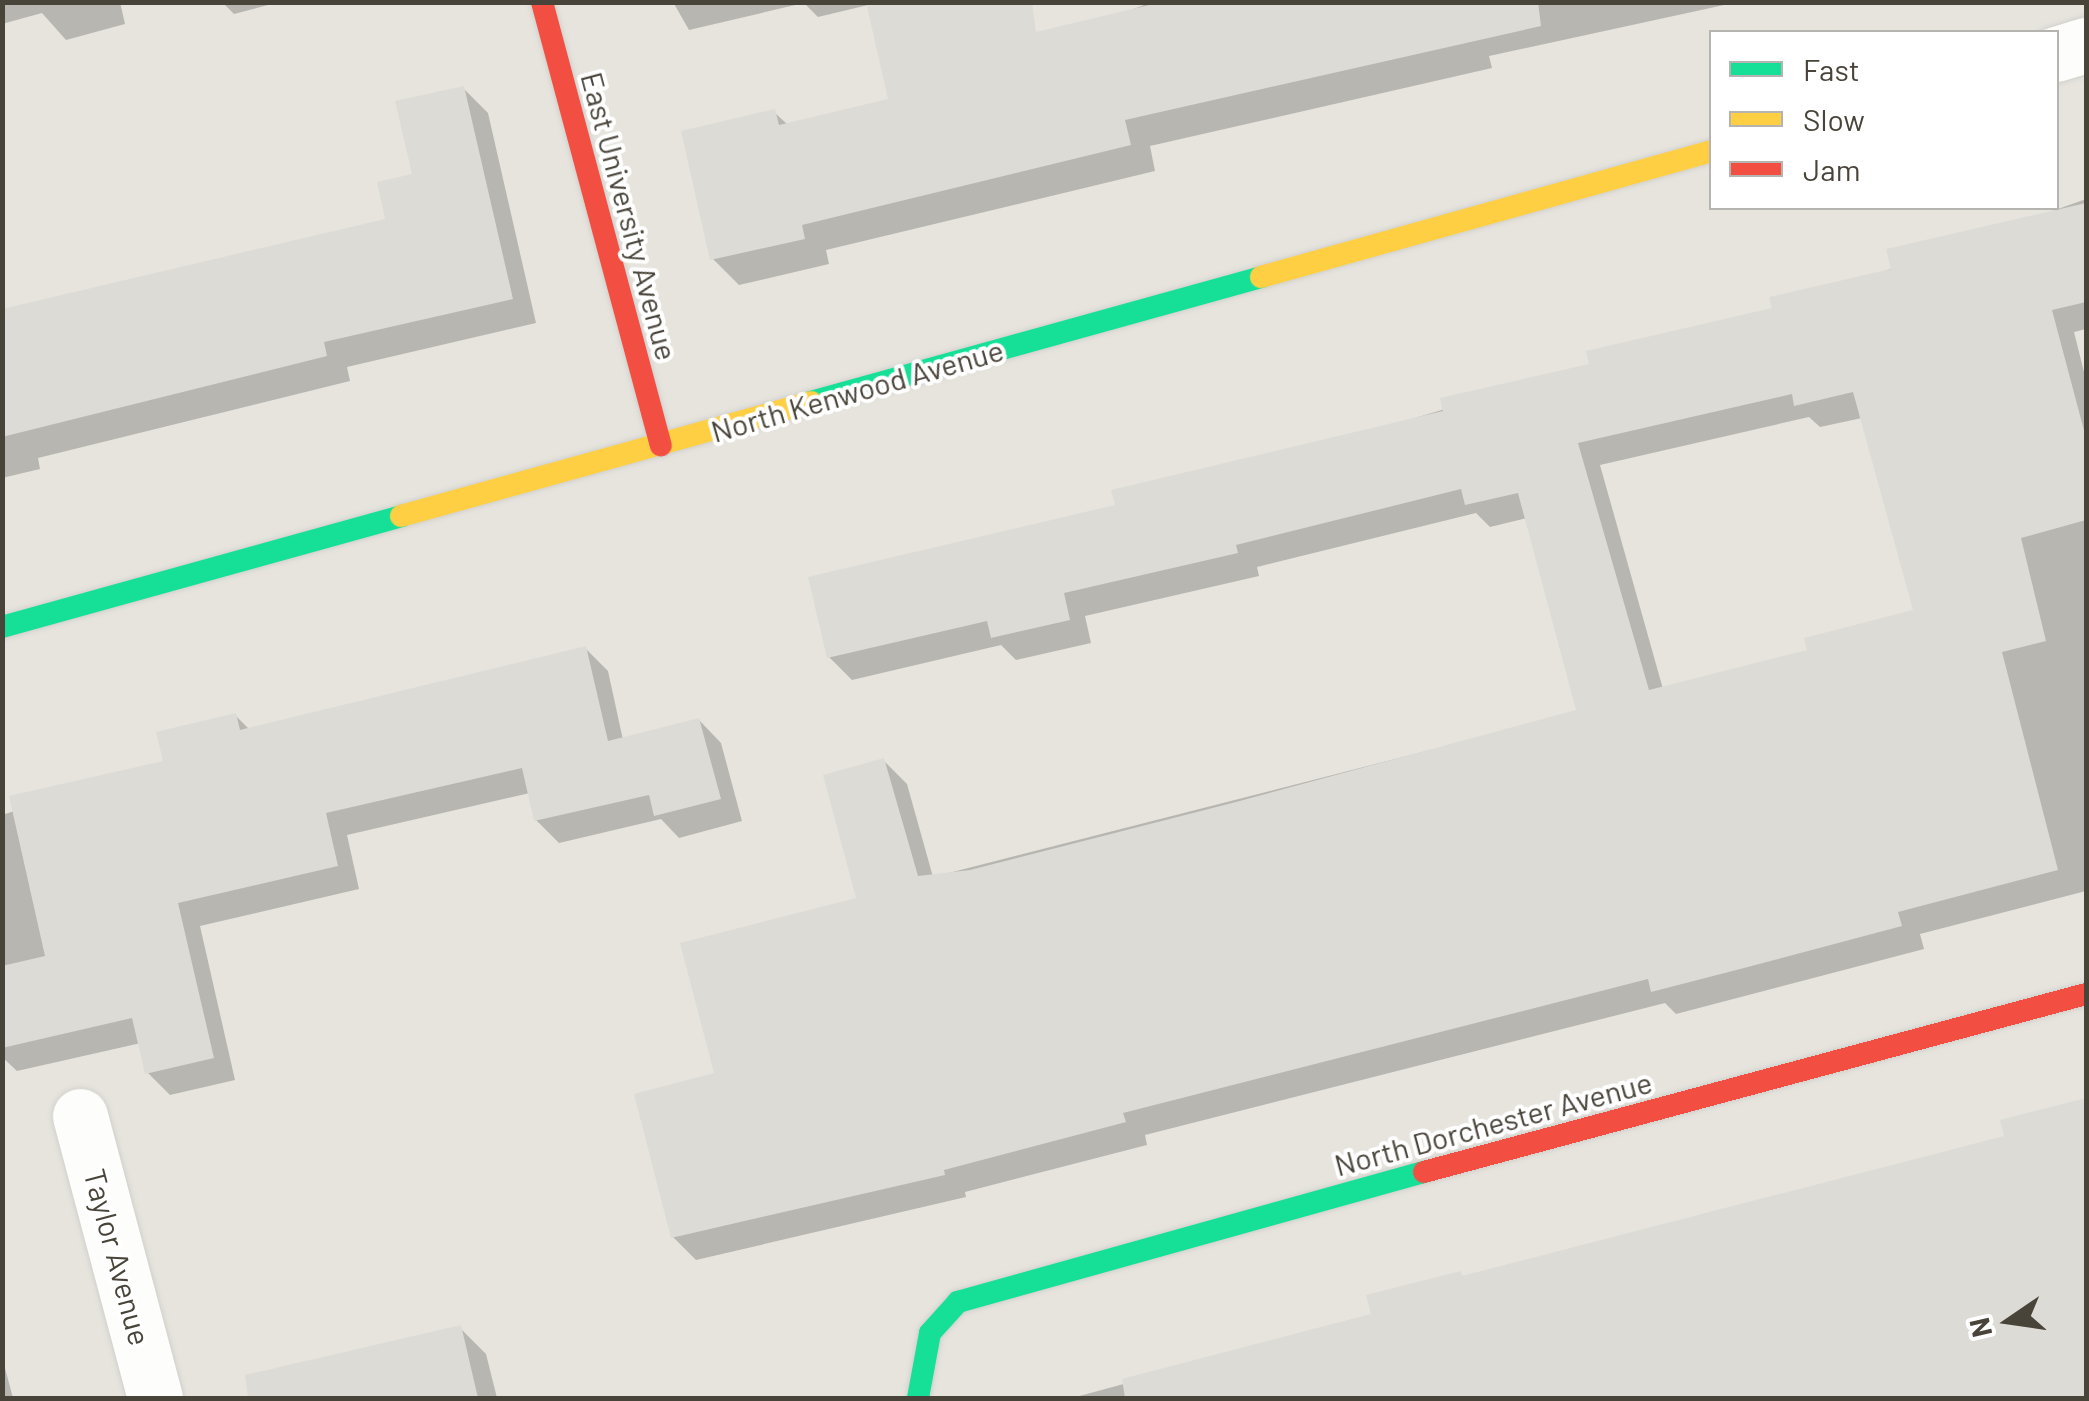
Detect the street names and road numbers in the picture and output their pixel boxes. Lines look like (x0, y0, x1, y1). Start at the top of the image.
street label: East University Avenue (574, 68, 686, 364)
street label: North Kenwood Avenue (707, 331, 1007, 449)
street label: North Dorchester Avenue (1330, 1063, 1656, 1183)
street label: Taylor Avenue (77, 1165, 159, 1349)

